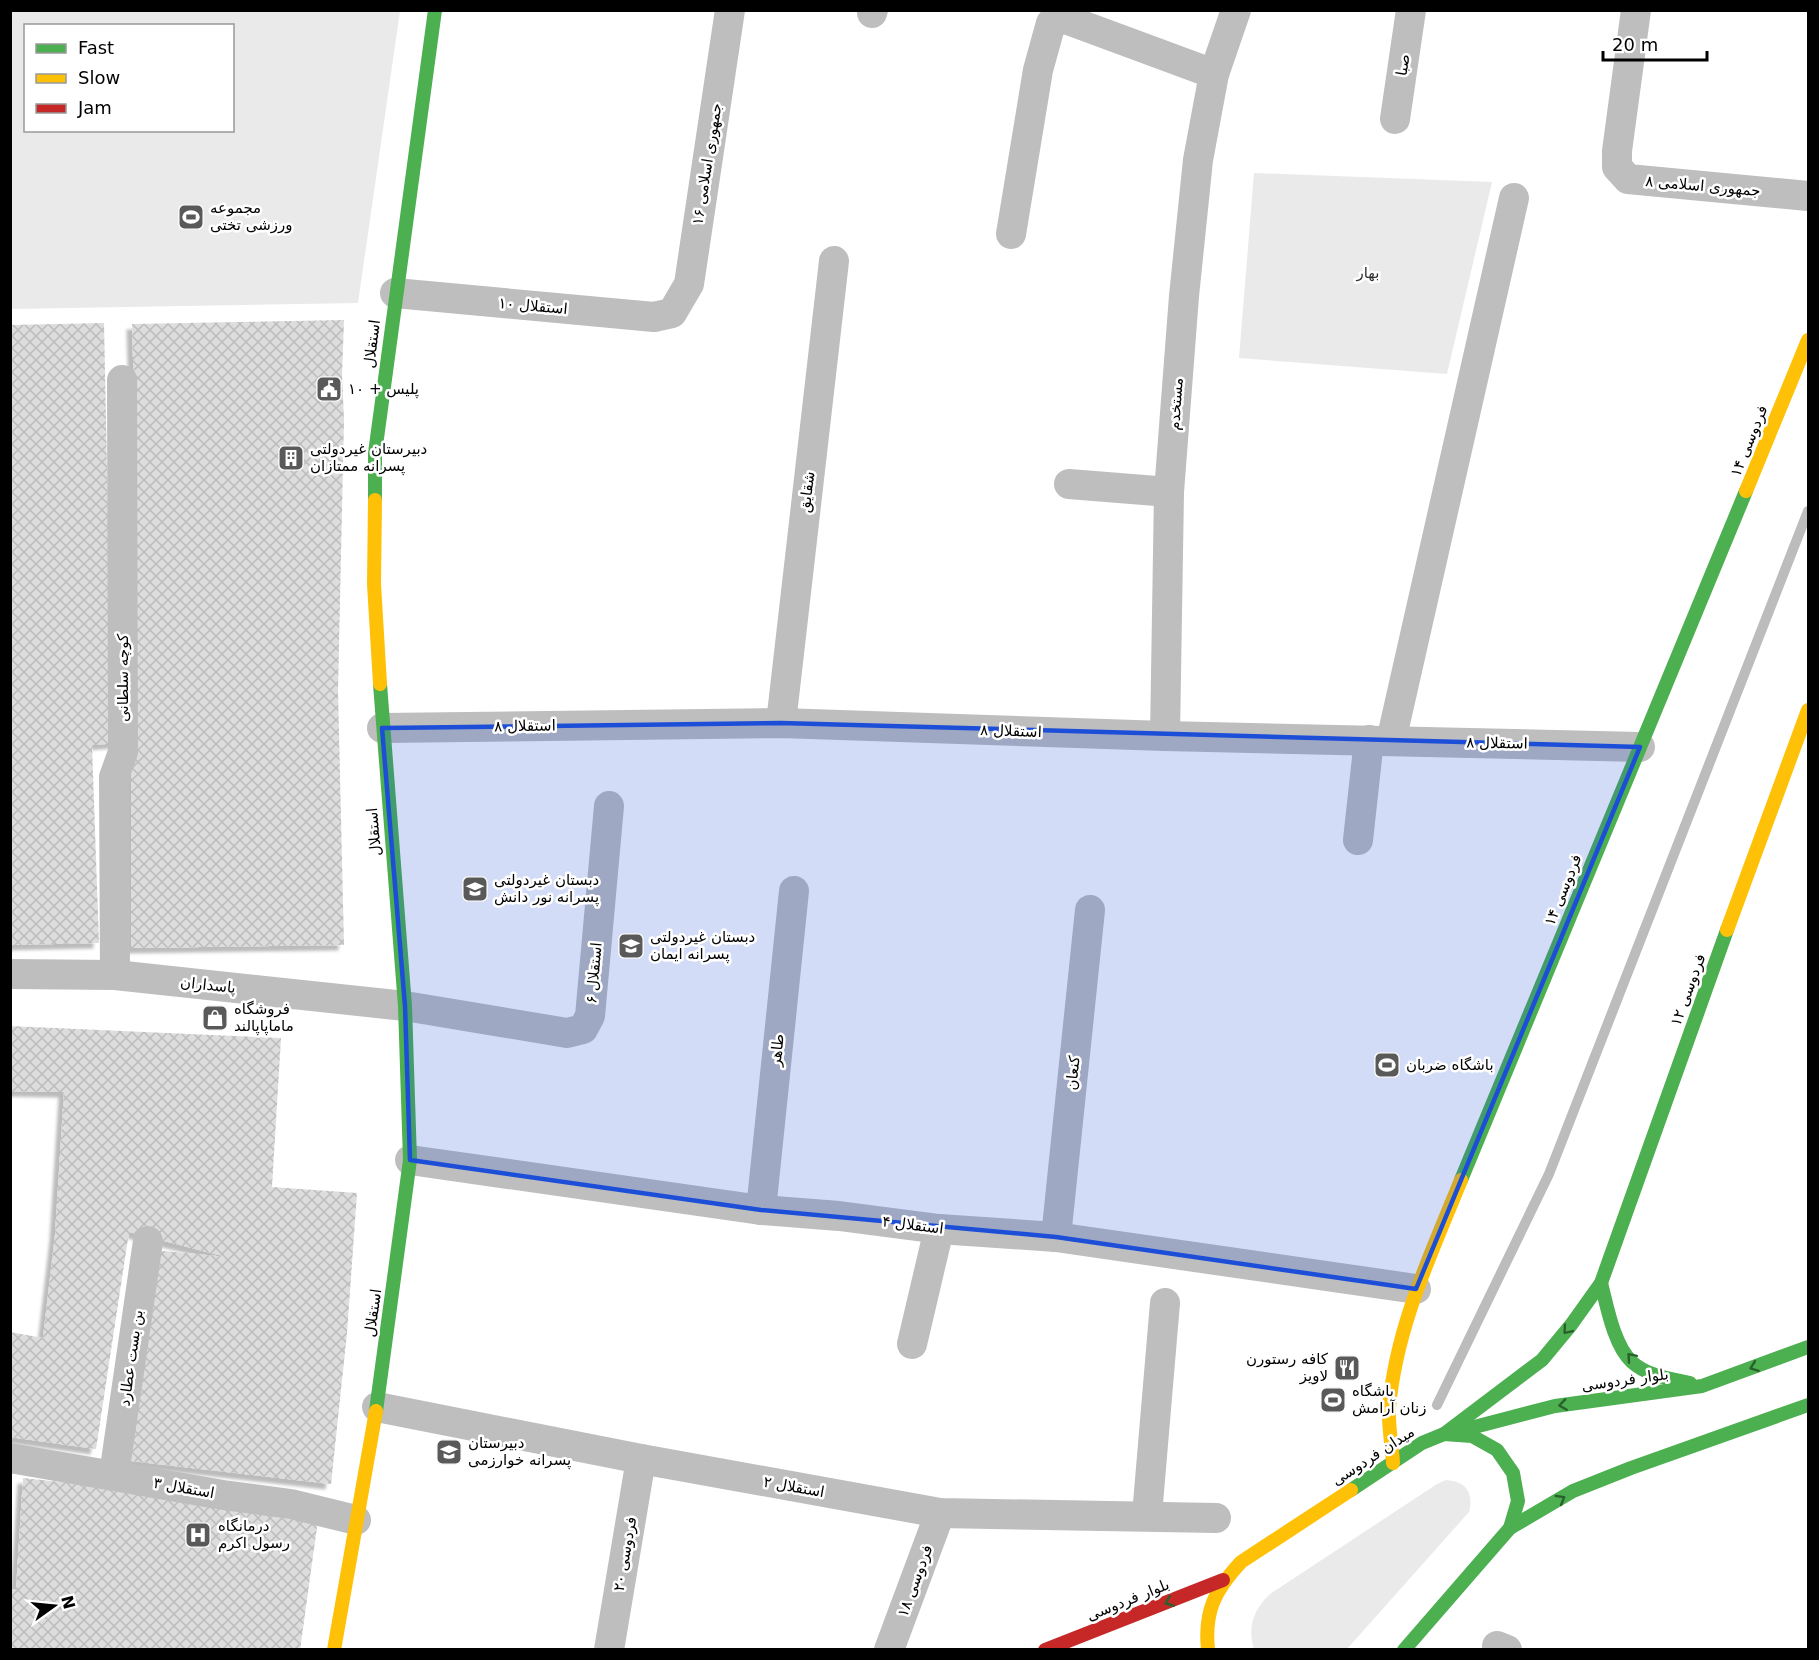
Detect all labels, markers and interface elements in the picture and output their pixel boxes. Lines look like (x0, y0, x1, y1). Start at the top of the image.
legend (24, 24, 234, 132)
scale bar (1603, 24, 1706, 62)
text: 20 m (1612, 34, 1658, 55)
text: Fast (78, 37, 114, 58)
street label: صبا (1392, 53, 1414, 77)
text: Slow (78, 67, 120, 88)
text: Jam (77, 97, 112, 118)
street label: جمهوری اسلامی ۱۶ (688, 102, 726, 226)
street label: جمهوری اسلامی ۸ (1645, 172, 1761, 200)
place label: مجموعه ورزشی تختی (210, 199, 292, 234)
sports icon: مجموعه ورزشی تختی (176, 202, 206, 232)
park label: بهار (1356, 264, 1379, 282)
street label: استقلال ۱۰ (498, 294, 568, 318)
street label: استقلال (360, 319, 384, 369)
public building icon: پلیس + ۱۰ (314, 374, 344, 404)
street label: مستخدم (1165, 377, 1187, 431)
place label: پلیس + ۱۰ (348, 380, 419, 399)
street label: فردوسی ۱۴ (1727, 403, 1771, 479)
place label: دبیرستان غیردولتی پسرانه ممتازان (310, 440, 427, 476)
building icon: دبیرستان غیردولتی پسرانه ممتازان (276, 443, 306, 473)
street label: شقایق (796, 470, 818, 514)
street label: کوچه سلطانی (114, 633, 132, 722)
street label: استقلال ۸ (494, 716, 556, 736)
street label: استقلال ۸ (980, 721, 1042, 741)
street label: استقلال ۸ (1466, 733, 1528, 753)
street label: استقلال (363, 807, 385, 857)
street label: فردوسی ۱۴ (1541, 852, 1585, 928)
place label: دبستان غیردولتی پسرانه نور دانش (494, 871, 599, 907)
school or university icon: دبستان غیردولتی پسرانه نور دانش (460, 874, 490, 904)
place label: دبستان غیردولتی پسرانه ایمان (650, 928, 755, 964)
school or university icon: دبستان غیردولتی پسرانه ایمان (616, 931, 646, 961)
street label: استقلال ۶ (582, 942, 606, 1004)
street label: فردوسی ۱۲ (1667, 952, 1709, 1028)
street label: پاسداران (179, 973, 237, 998)
place label: فروشگاه ماماپاپالند (234, 1000, 294, 1036)
shop icon: فروشگاه ماماپاپالند (200, 1003, 230, 1033)
street label: طاهر (766, 1033, 788, 1068)
sports icon: باشگاه ضربان (1372, 1050, 1402, 1080)
street label: کنعان (1062, 1054, 1084, 1091)
place label: باشگاه ضربان (1406, 1056, 1494, 1074)
street label: استقلال ۴ (881, 1212, 945, 1238)
street label: استقلال (361, 1288, 385, 1338)
street label: بن بست عطارد (115, 1309, 147, 1407)
one-way arrow (1563, 1323, 1574, 1334)
place label: کافه رستورن لاویز (1246, 1350, 1329, 1385)
restaurant icon: کافه رستورن لاویز (1332, 1353, 1362, 1383)
one-way arrow (1627, 1353, 1638, 1364)
one-way arrow (1749, 1360, 1759, 1373)
street label: بلوار فردوسی (1580, 1365, 1670, 1395)
place label: باشگاه زنان آرامش (1352, 1382, 1427, 1417)
sports icon: باشگاه زنان آرامش (1318, 1385, 1348, 1415)
one-way arrow (1559, 1399, 1568, 1411)
street label: میدان فردوسی (1328, 1423, 1418, 1489)
place label: دبیرستان پسرانه خوارزمی (468, 1434, 571, 1470)
school or university icon: دبیرستان پسرانه خوارزمی (434, 1437, 464, 1467)
street label: استقلال ۲ (762, 1473, 826, 1501)
street label: استقلال ۳ (152, 1474, 216, 1502)
one-way arrow (1555, 1495, 1565, 1506)
street label: فردوسی ۲۰ (610, 1515, 640, 1593)
place label: درمانگاه رسول اکرم (218, 1517, 290, 1552)
hospital icon: درمانگاه رسول اکرم (183, 1520, 213, 1550)
street label: فردوسی ۱۸ (894, 1543, 936, 1619)
street label: بلوار فردوسی (1084, 1575, 1172, 1625)
north arrow (24, 1576, 84, 1636)
text: N (57, 1593, 79, 1611)
one-way arrow (1164, 1595, 1175, 1607)

